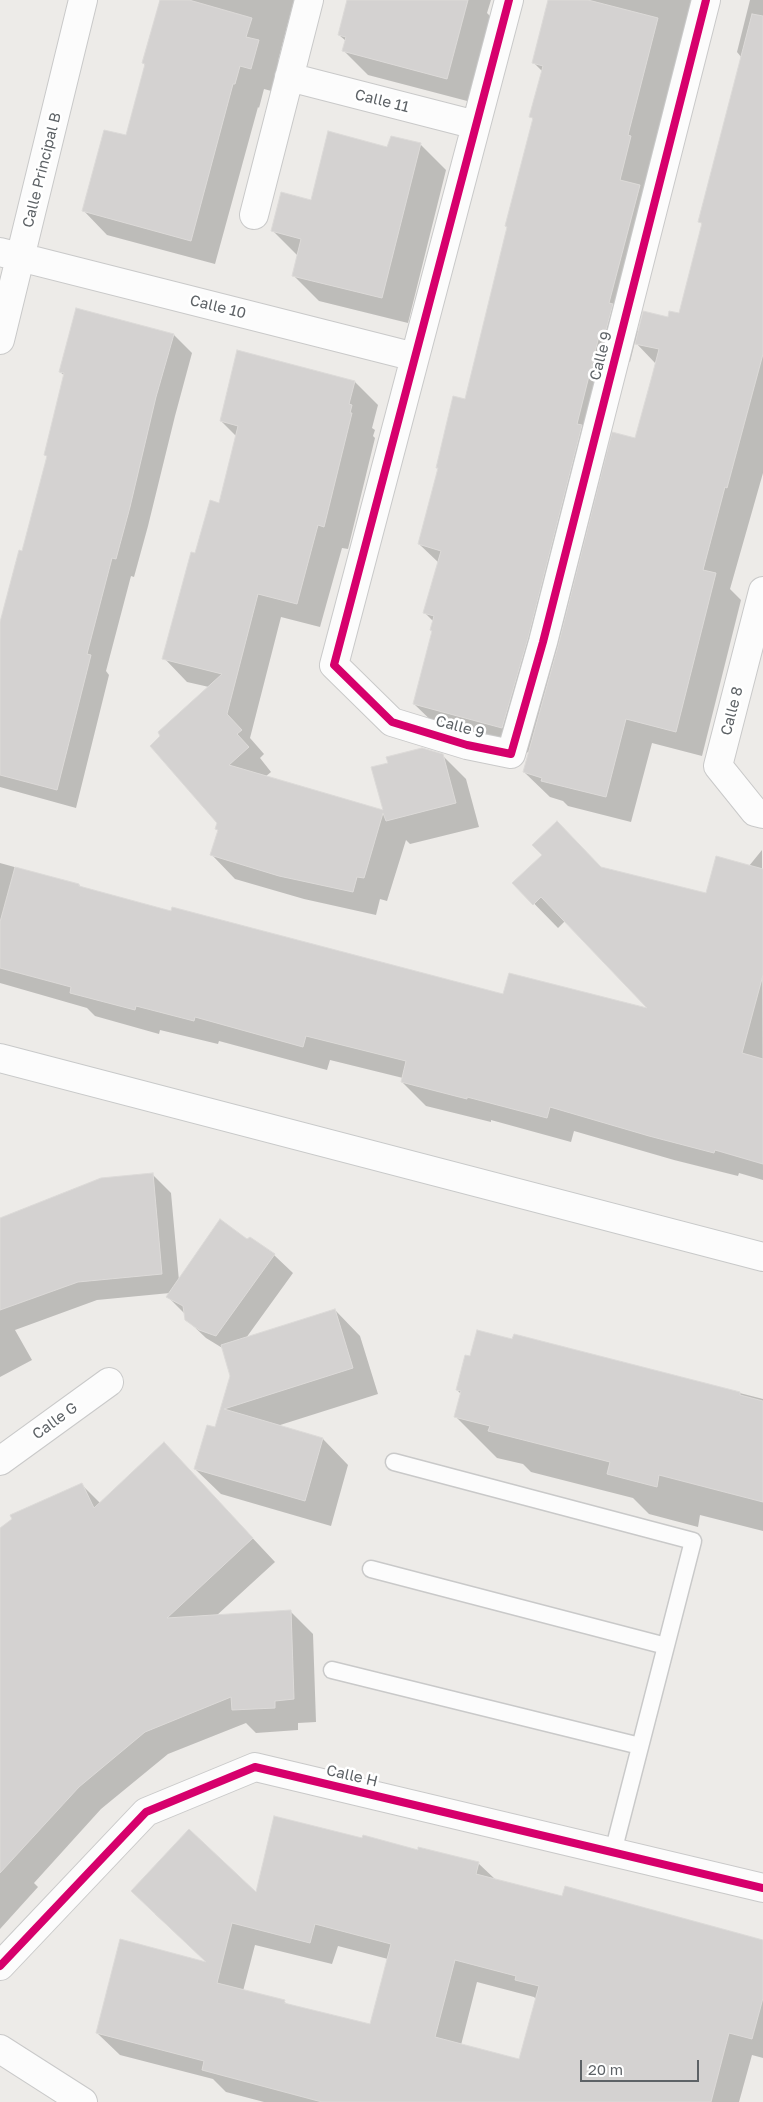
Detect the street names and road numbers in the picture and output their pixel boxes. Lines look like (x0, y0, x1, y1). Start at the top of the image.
street label: Calle 11 (353, 86, 411, 116)
street label: Calle Principal B (19, 111, 65, 229)
street label: Calle 10 (188, 291, 248, 323)
street label: Calle 9 (586, 330, 616, 382)
street label: Calle 8 (717, 685, 747, 737)
street label: Calle 9 (434, 712, 486, 742)
street label: Calle G (29, 1399, 81, 1443)
street label: Calle H (325, 1761, 379, 1791)

